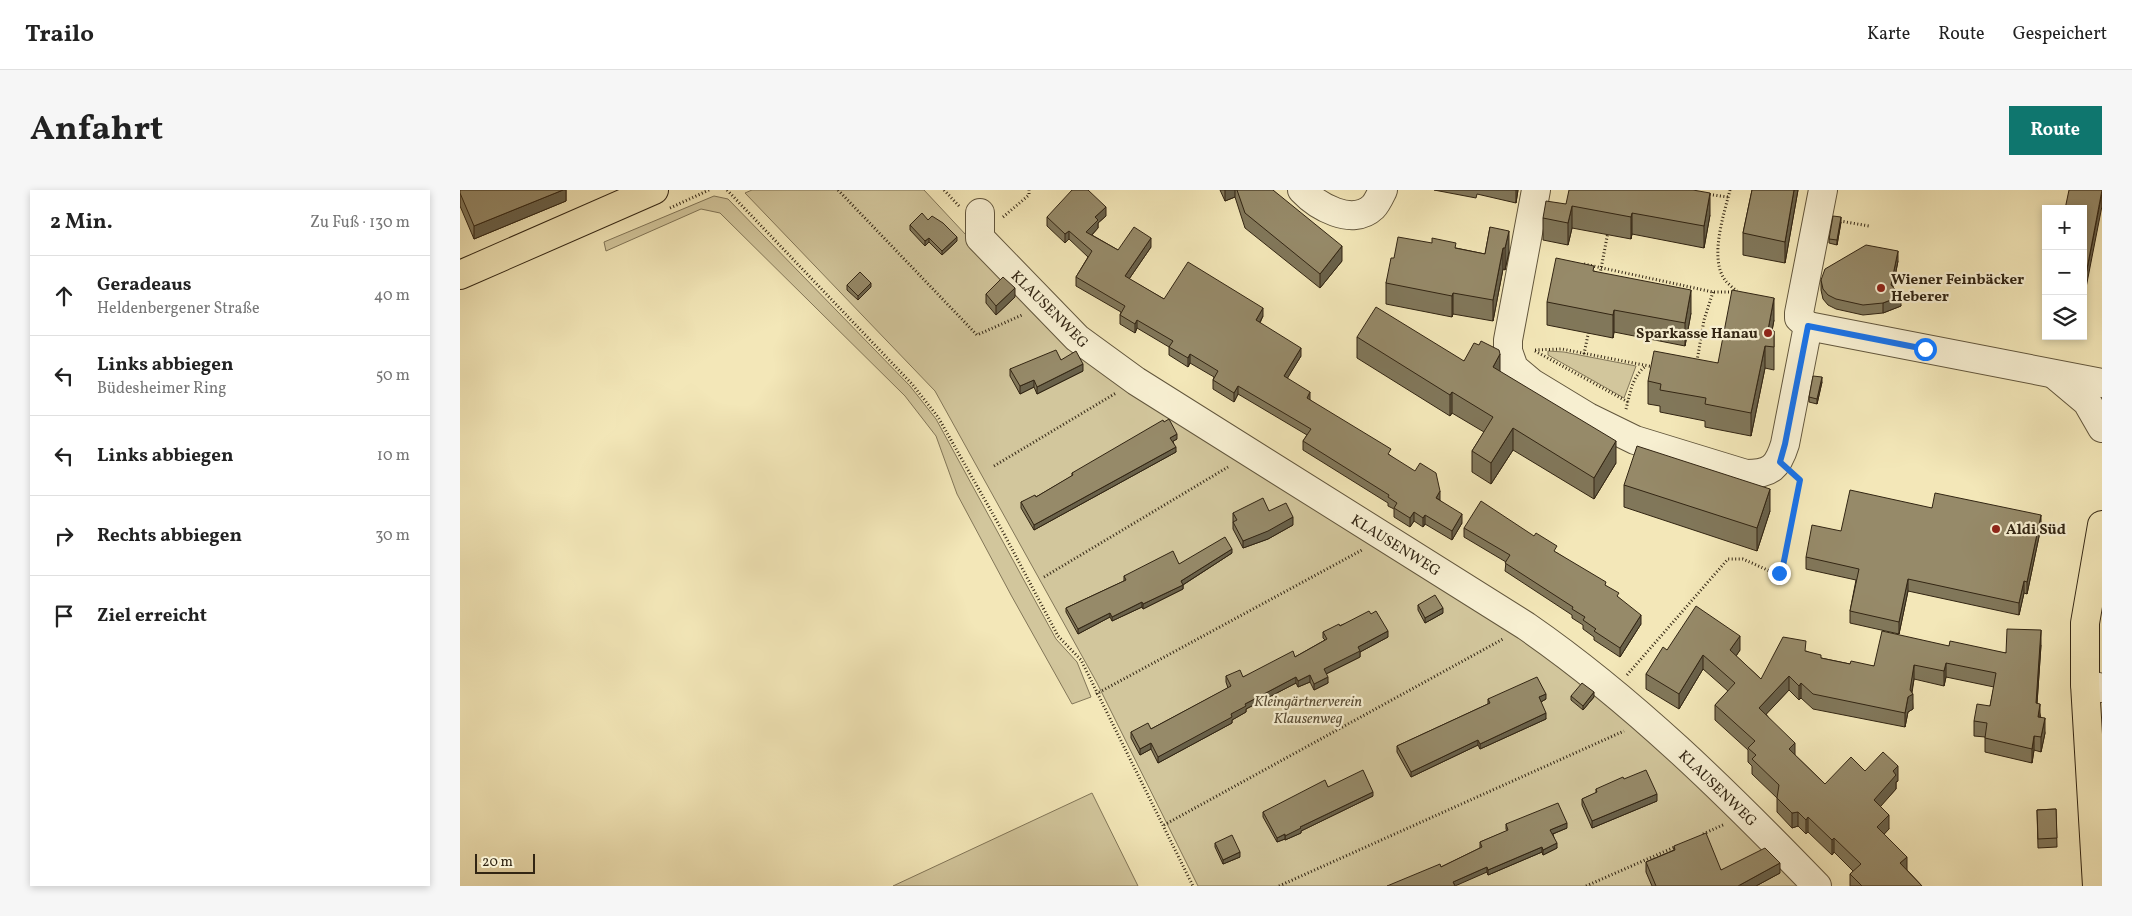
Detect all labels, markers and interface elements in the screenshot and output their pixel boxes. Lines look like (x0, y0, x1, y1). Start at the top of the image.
text: Trailo (25, 18, 94, 52)
text: Karte (1867, 22, 1910, 47)
text: Route (1938, 22, 1985, 47)
text: Gespeichert (2013, 22, 2107, 47)
text: Anfahrt (30, 106, 163, 154)
button: Route (2009, 106, 2102, 155)
map controls (2042, 205, 2087, 340)
button: + (2042, 205, 2087, 250)
text: 2 Min. (50, 208, 113, 237)
text: Zu Fuß · 130 m (310, 212, 410, 234)
button: − (2042, 250, 2087, 295)
street label: KLAUSENWEG (1005, 267, 1092, 354)
place label: Wiener Feinbäcker Heberer (1891, 270, 2024, 308)
text: Geradeaus (97, 272, 192, 298)
icon: ahead (50, 282, 78, 310)
marker: Wiener Feinbäcker Heberer (1875, 282, 1887, 294)
text: 40 m (374, 285, 410, 307)
button: layers (2042, 295, 2087, 340)
text: Heldenbergener Straße (97, 298, 260, 320)
place label: Sparkasse Hanau (1636, 324, 1758, 345)
marker: Sparkasse Hanau (1762, 327, 1774, 339)
route start (1914, 338, 1937, 361)
text: Links abbiegen (97, 352, 234, 378)
icon: left (50, 362, 78, 390)
text: 50 m (376, 365, 410, 387)
text: Büdesheimer Ring (97, 378, 227, 400)
icon: left (50, 442, 78, 470)
text: Links abbiegen (97, 443, 234, 469)
text: 10 m (377, 445, 410, 467)
street label: KLAUSENWEG (1346, 510, 1444, 582)
place label: Aldi Süd (2006, 520, 2066, 541)
icon: right (50, 522, 78, 550)
text: Rechts abbiegen (97, 523, 242, 549)
marker: Aldi Süd (1990, 523, 2002, 535)
text: 30 m (375, 525, 410, 547)
route end (1768, 562, 1791, 585)
icon: arrive (50, 602, 78, 630)
text: Ziel erreicht (97, 603, 207, 629)
park label: Kleingärtnerverein Klausenweg (1254, 692, 1362, 730)
street label: KLAUSENWEG (1673, 746, 1761, 832)
scale bar (475, 851, 535, 874)
text: 20 m (482, 853, 513, 872)

